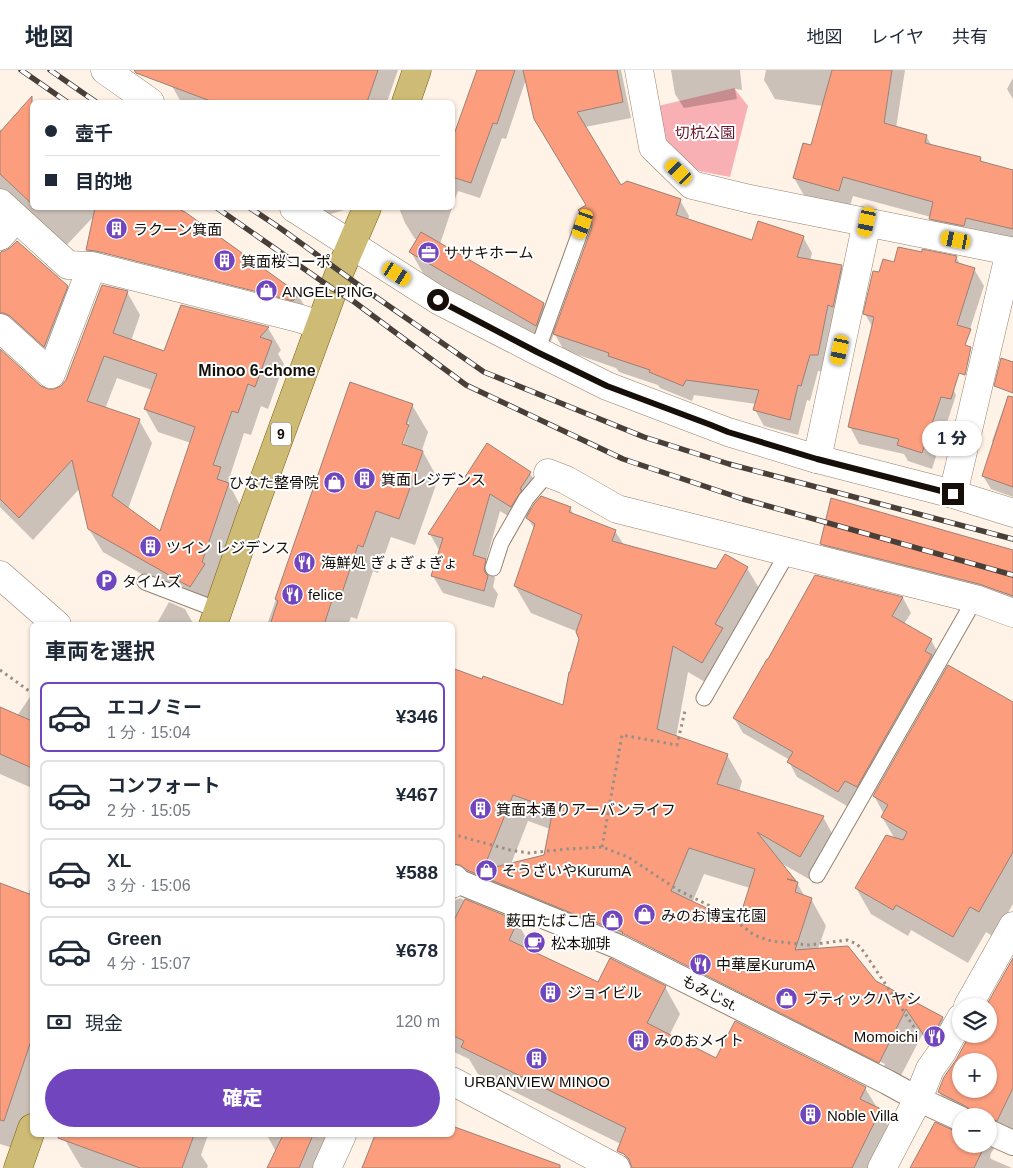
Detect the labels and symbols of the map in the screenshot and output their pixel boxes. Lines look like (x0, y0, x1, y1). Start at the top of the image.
park label: 切杭公園 (675, 124, 735, 141)
car (662, 156, 695, 188)
car (856, 206, 877, 238)
car (570, 207, 595, 241)
building icon: ラクーン箕面 (105, 217, 129, 241)
place label: ラクーン箕面 (133, 221, 222, 238)
car (939, 230, 972, 250)
office icon: ササキホーム (416, 240, 440, 264)
place label: ササキホーム (444, 244, 534, 261)
building icon: 箕面桜コーポ (213, 249, 237, 273)
place label: 箕面桜コーポ (241, 253, 331, 270)
car (380, 260, 413, 288)
shop icon: ANGEL PING (254, 279, 278, 303)
place label: ANGEL PING (282, 283, 373, 300)
route start (427, 289, 449, 311)
car (829, 334, 850, 366)
district label: Minoo 6-chome (198, 362, 316, 379)
road number: 9 (271, 422, 291, 446)
callout: 1 分 (923, 422, 983, 456)
building icon: 箕面レジデンス (353, 467, 377, 491)
shop icon: ひなた整骨院 (323, 470, 347, 494)
place label: 箕面レジデンス (381, 471, 486, 488)
place label: ひなた整骨院 (229, 474, 319, 491)
route end (942, 483, 964, 505)
building icon: ツイン レジデンス (138, 535, 162, 559)
place label: ツイン レジデンス (166, 539, 290, 556)
restaurant icon: 海鮮処 ぎょぎょぎょ (293, 550, 317, 574)
place label: 海鮮処 ぎょぎょぎょ (321, 554, 458, 571)
parking icon: タイムズ (94, 569, 118, 593)
place label: タイムズ (122, 573, 182, 590)
restaurant icon: felice (280, 582, 304, 606)
place label: felice (308, 586, 343, 603)
building icon: 箕面本通りアーバンライフ (468, 797, 492, 821)
place label: 箕面本通りアーバンライフ (496, 801, 676, 818)
shop icon: そうざいやKurumA (474, 858, 498, 882)
place label: そうざいやKurumA (502, 862, 631, 879)
shop icon: みのお博宝花園 (633, 903, 657, 927)
place label: みのお博宝花園 (661, 907, 766, 924)
shop icon: 薮田たばこ店 (600, 908, 624, 932)
place label: 薮田たばこ店 (506, 912, 596, 929)
cafe icon: 松本珈琲 (523, 931, 547, 955)
place label: 松本珈琲 (551, 935, 611, 952)
restaurant icon: 中華屋KurumA (688, 952, 712, 976)
place label: 中華屋KurumA (716, 956, 815, 973)
street label: もみじst. (679, 972, 741, 1014)
building icon: ジョイビル (539, 980, 563, 1004)
place label: ジョイビル (567, 984, 642, 1001)
shop icon: ブティックハヤシ (775, 986, 799, 1010)
place label: ブティックハヤシ (803, 990, 921, 1007)
restaurant icon: Momoichi (922, 1024, 946, 1048)
building icon: みのおメイト (626, 1028, 650, 1052)
place label: Momoichi (854, 1028, 918, 1045)
place label: みのおメイト (654, 1032, 744, 1049)
building icon: URBANVIEW MINOO (525, 1046, 549, 1070)
place label: URBANVIEW MINOO (464, 1073, 610, 1090)
building icon: Noble Villa (799, 1103, 823, 1127)
place label: Noble Villa (827, 1107, 899, 1124)

